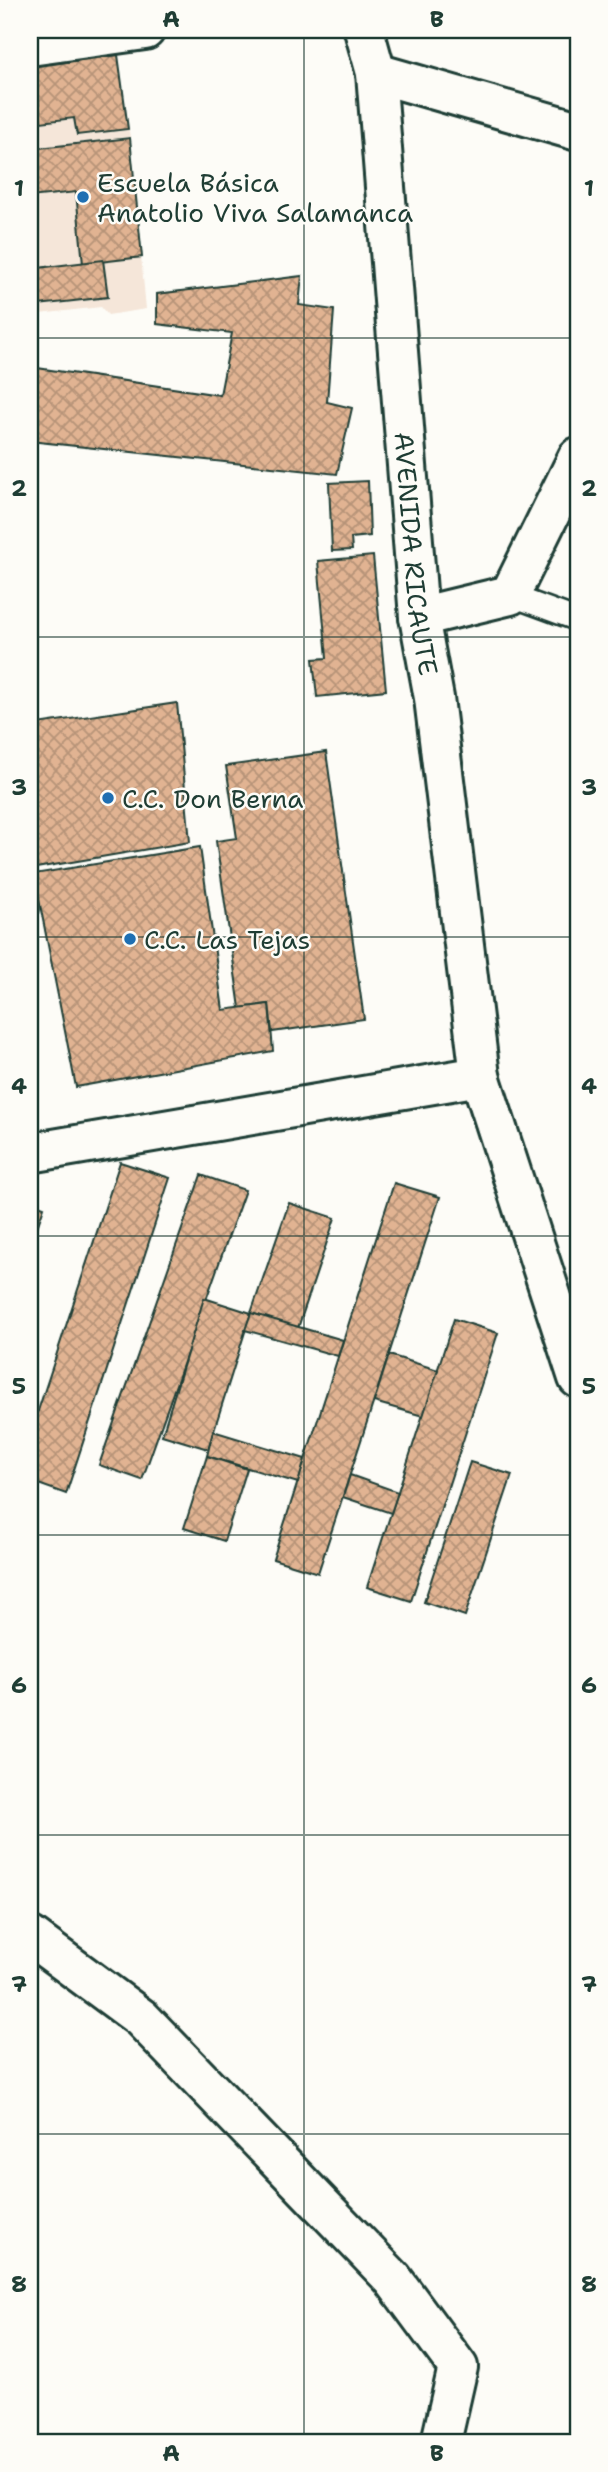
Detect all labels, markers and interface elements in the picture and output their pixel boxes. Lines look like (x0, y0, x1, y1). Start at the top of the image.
text: A (162, 4, 180, 34)
text: B (430, 4, 444, 34)
place label: Escuela Básica Anatolio Viva Salamanca (97, 165, 413, 230)
text: 1 (14, 173, 24, 203)
text: 1 (584, 173, 594, 203)
marker: Escuela Básica Anatolio Viva Salamanca (75, 189, 91, 205)
street label: AVENIDA RICAUTE (387, 431, 447, 678)
text: 2 (11, 473, 27, 503)
text: 2 (581, 473, 597, 503)
text: 3 (11, 772, 27, 802)
text: 3 (581, 772, 597, 802)
place label: C.C. Don Berna (122, 781, 304, 816)
marker: C.C. Don Berna (100, 790, 116, 806)
place label: C.C. Las Tejas (144, 922, 310, 957)
marker: C.C. Las Tejas (122, 931, 138, 947)
text: 4 (11, 1071, 27, 1101)
text: 4 (581, 1071, 597, 1101)
text: 5 (12, 1371, 26, 1401)
text: 5 (582, 1371, 596, 1401)
text: 6 (11, 1670, 27, 1700)
text: 6 (581, 1670, 597, 1700)
text: 7 (11, 1969, 27, 1999)
text: 7 (581, 1969, 597, 1999)
text: 8 (11, 2269, 27, 2299)
text: 8 (581, 2269, 597, 2299)
text: A (162, 2438, 180, 2468)
text: B (430, 2438, 444, 2468)

